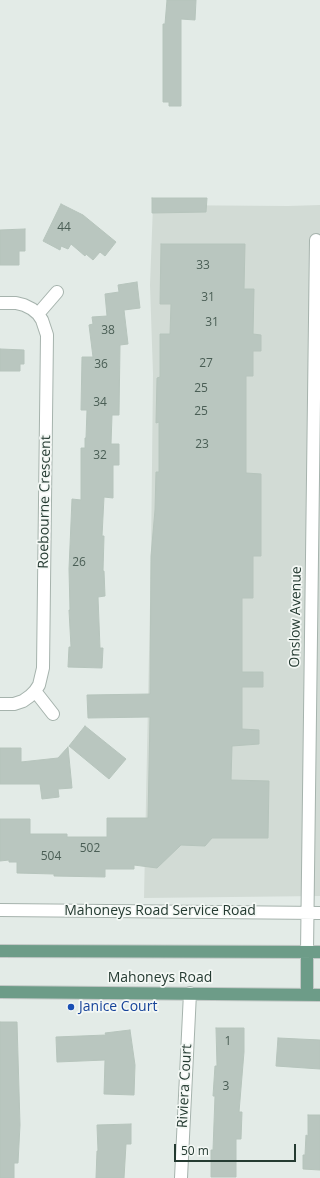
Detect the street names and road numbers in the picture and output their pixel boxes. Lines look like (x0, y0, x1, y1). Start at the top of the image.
street label: Roebourne Crescent (35, 435, 55, 569)
street label: Onslow Avenue (287, 566, 305, 668)
street label: Mahoneys Road Service Road (64, 903, 256, 919)
street label: Mahoneys Road (108, 970, 212, 986)
street label: Riviera Court (174, 1043, 196, 1129)

